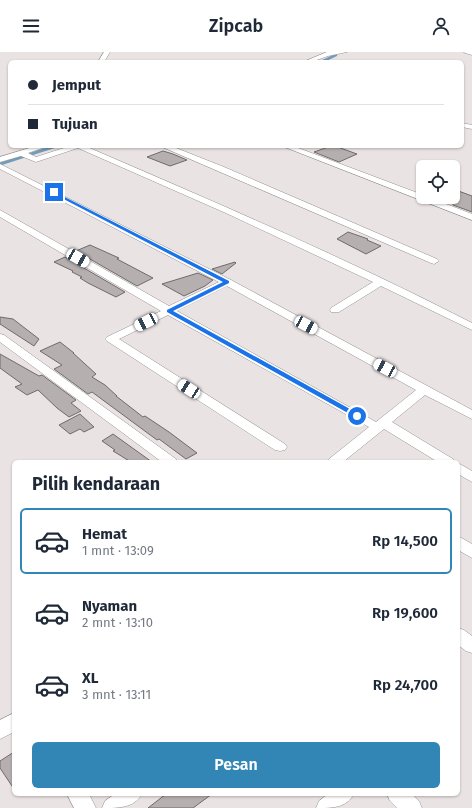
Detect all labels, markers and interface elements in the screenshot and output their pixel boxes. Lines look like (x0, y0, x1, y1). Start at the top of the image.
icon: menu (20, 15, 42, 37)
text: Zipcab (209, 15, 263, 37)
icon: person (430, 15, 452, 37)
text: Jemput (52, 76, 101, 94)
text: Tujuan (52, 115, 98, 133)
map controls (416, 160, 460, 204)
button: locate (416, 160, 460, 204)
route end (45, 183, 63, 201)
car (65, 247, 91, 269)
car (133, 311, 159, 333)
car (293, 314, 319, 336)
car (372, 357, 398, 379)
car (176, 377, 202, 401)
route start (348, 407, 366, 425)
text: Pilih kendaraan (32, 473, 160, 495)
icon: car (34, 523, 70, 559)
text: Hemat (82, 525, 127, 543)
text: Rp 14,500 (372, 532, 438, 550)
text: 1 mnt · 13:09 (82, 543, 154, 558)
icon: car (34, 595, 70, 631)
text: Nyaman (82, 597, 137, 615)
text: Rp 19,600 (372, 604, 438, 622)
text: 2 mnt · 13:10 (82, 615, 153, 630)
icon: car (34, 667, 70, 703)
text: XL (82, 669, 98, 687)
text: Rp 24,700 (373, 676, 438, 694)
text: 3 mnt · 13:11 (82, 687, 151, 702)
button: Pesan (32, 742, 440, 788)

